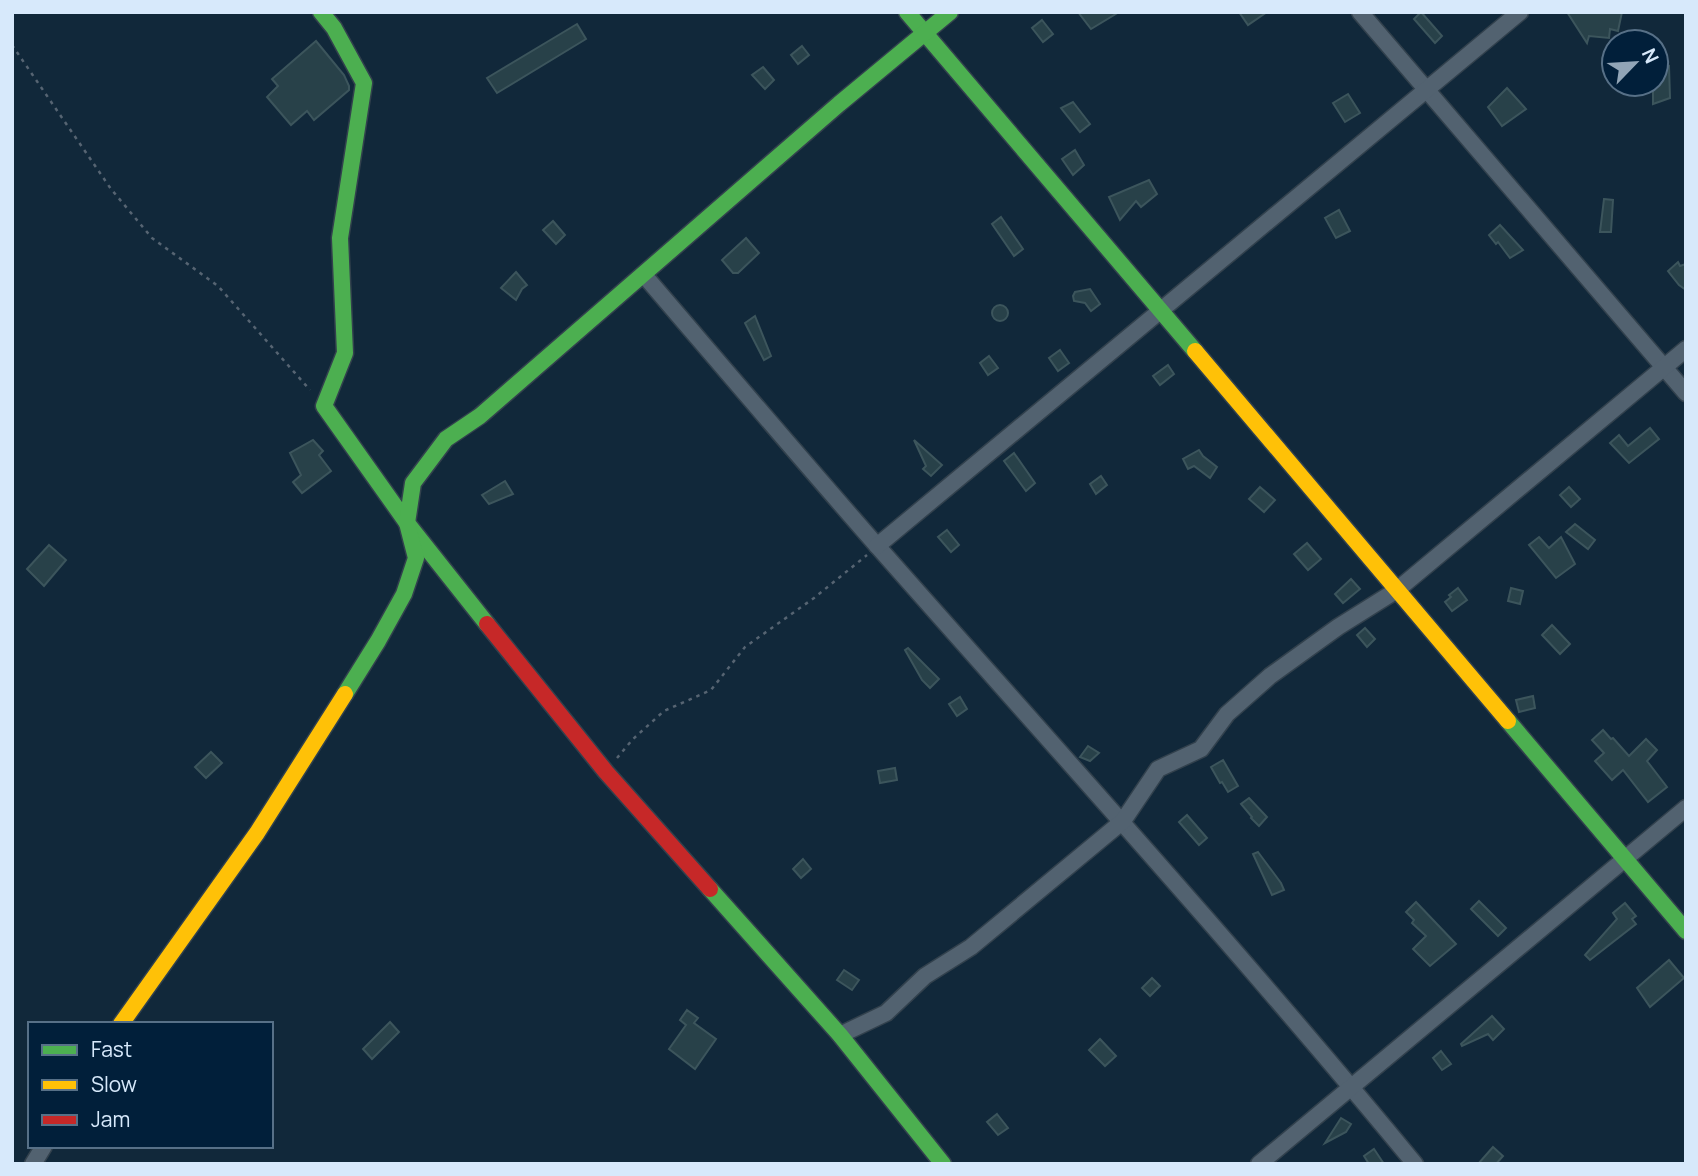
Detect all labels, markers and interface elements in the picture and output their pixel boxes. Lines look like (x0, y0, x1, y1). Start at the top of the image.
north arrow (1600, 28, 1670, 98)
text: N (1636, 44, 1665, 67)
legend (28, 1022, 273, 1148)
text: Fast (91, 1035, 132, 1063)
text: Slow (91, 1070, 137, 1098)
text: Jam (91, 1105, 130, 1133)

